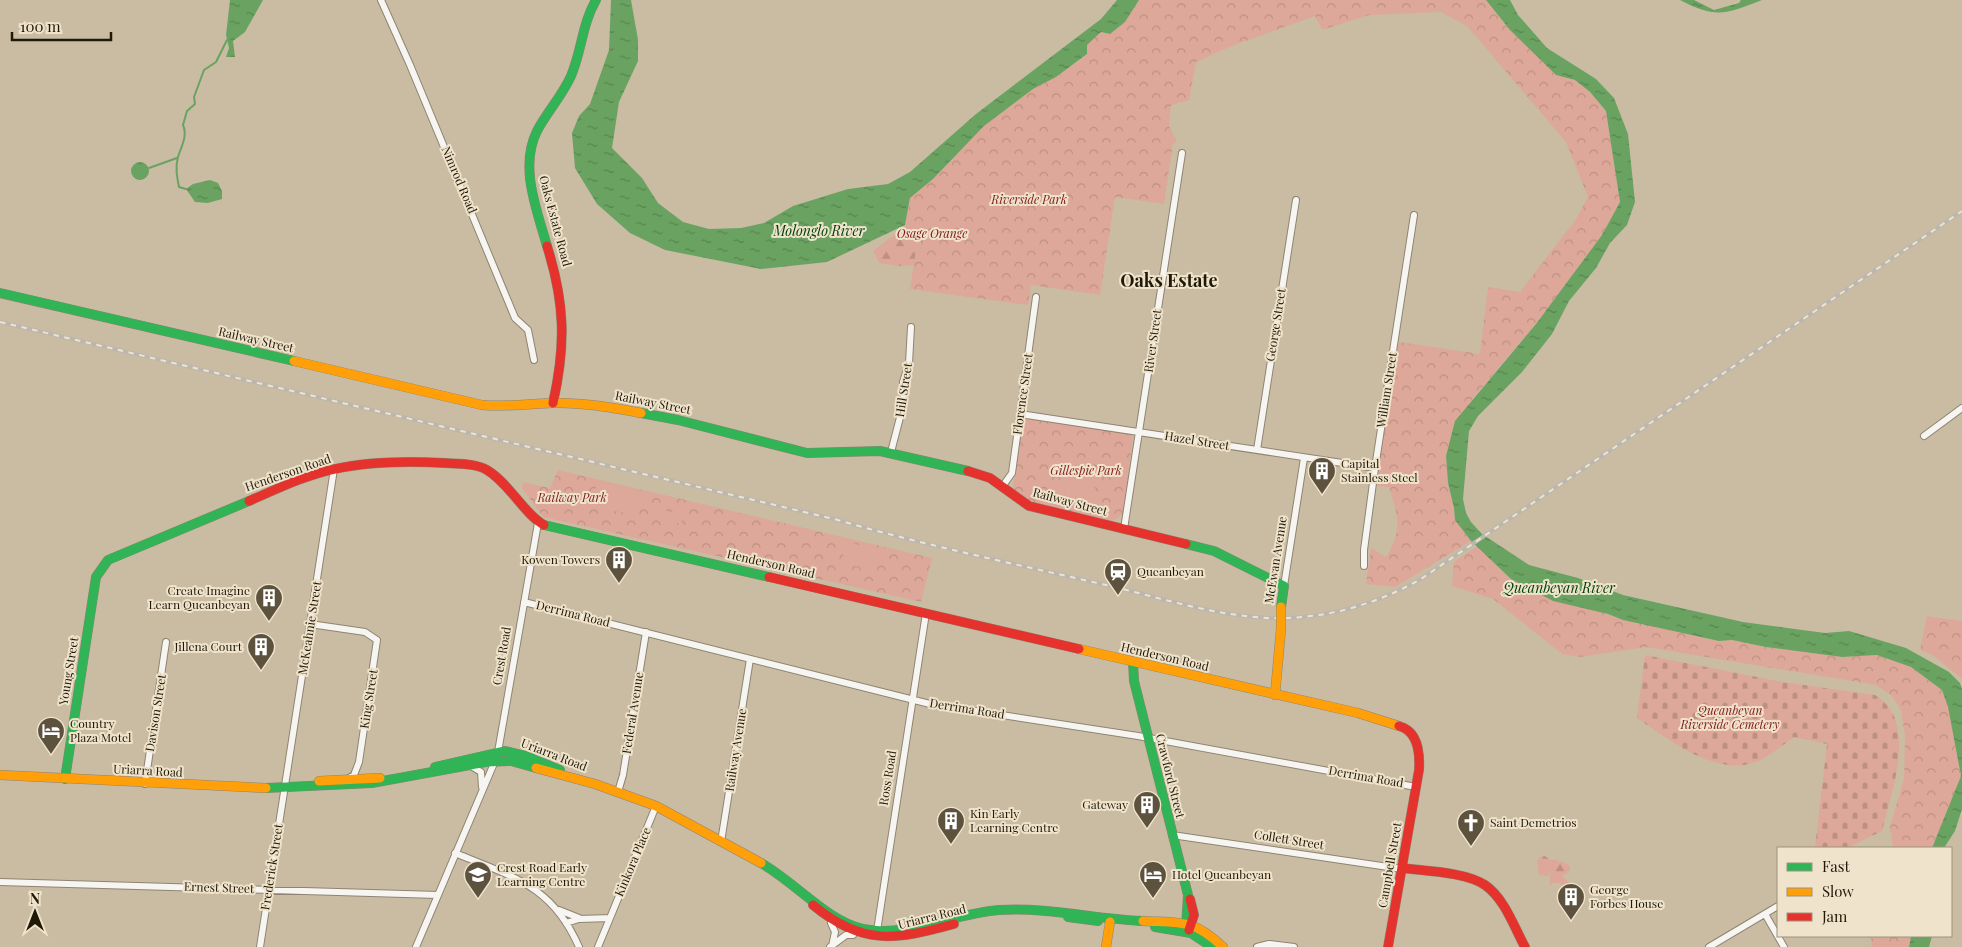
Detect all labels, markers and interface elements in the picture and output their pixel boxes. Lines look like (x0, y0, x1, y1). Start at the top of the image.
scale bar (12, 10, 111, 42)
text: 100 m (20, 16, 61, 36)
street label: Nimrod Road (439, 144, 481, 216)
street label: Oaks Estate Road (536, 174, 576, 268)
park label: Riverside Park (990, 191, 1067, 207)
water label: Molonglo River (773, 221, 866, 240)
park label: Osage Orange (897, 225, 967, 241)
district label: Oaks Estate (1120, 268, 1218, 292)
street label: George Street (1261, 286, 1289, 363)
street label: River Street (1140, 308, 1164, 373)
street label: Railway Street (217, 323, 296, 356)
street label: William Street (1372, 350, 1400, 430)
street label: Florence Street (1008, 351, 1036, 436)
street label: Hill Street (891, 361, 915, 418)
street label: Railway Street (614, 387, 693, 417)
street label: Hazel Street (1164, 427, 1231, 453)
street label: Henderson Road (243, 450, 333, 494)
place label: Capital Stainless Steel (1341, 455, 1418, 485)
building icon: Capital Stainless Steel (1307, 456, 1337, 495)
park label: Gillespie Park (1050, 462, 1122, 478)
street label: Railway Street (1031, 483, 1110, 519)
park label: Railway Park (536, 489, 607, 505)
street label: McEwan Avenue (1260, 515, 1290, 604)
building icon: Kowen Towers (604, 545, 634, 584)
street label: Henderson Road (726, 545, 817, 581)
place label: Kowen Towers (521, 551, 600, 567)
station icon: Queanbeyan (1103, 557, 1133, 596)
place label: Queanbeyan (1137, 563, 1204, 579)
water label: Queanbeyan River (1502, 578, 1616, 597)
street label: McKeahnie Street (294, 579, 324, 676)
place label: Create Imagine Learn Queanbeyan (149, 582, 250, 612)
building icon: Create Imagine Learn Queanbeyan (254, 583, 284, 622)
street label: Derrima Road (535, 596, 612, 630)
street label: Crest Road (488, 625, 514, 686)
building icon: Jillena Court (246, 632, 276, 671)
street label: Young Street (55, 635, 81, 707)
place label: Jillena Court (173, 638, 243, 654)
street label: Henderson Road (1120, 638, 1211, 674)
street label: King Street (355, 667, 381, 730)
street label: Federal Avenue (618, 671, 646, 755)
street label: Davison Street (141, 672, 169, 753)
street label: Derrima Road (929, 694, 1006, 722)
park label: Queanbeyan Riverside Cemetery (1679, 702, 1780, 732)
street label: Railway Avenue (721, 707, 749, 792)
place label: Country Plaza Motel (70, 715, 132, 745)
hotel icon: Country Plaza Motel (36, 716, 66, 755)
street label: Crawford Street (1153, 732, 1189, 820)
street label: Uriarra Road (519, 734, 590, 774)
street label: Ross Road (875, 749, 899, 806)
street label: Uriarra Road (113, 760, 183, 780)
street label: Derrima Road (1327, 762, 1405, 790)
building icon: Gateway (1132, 790, 1162, 829)
place label: Gateway (1082, 796, 1128, 812)
place label: Kin Early Learning Centre (970, 805, 1058, 835)
building icon: Kin Early Learning Centre (936, 806, 966, 845)
church icon: Saint Demetrios (1456, 808, 1486, 847)
place label: Saint Demetrios (1490, 814, 1577, 830)
street label: Campbell Street (1374, 820, 1405, 909)
street label: Frederick Street (256, 822, 286, 911)
street label: Kinkora Place (610, 825, 654, 899)
street label: Collett Street (1253, 826, 1326, 853)
legend (1777, 847, 1952, 937)
text: Fast (1822, 856, 1851, 876)
place label: Crest Road Early Learning Centre (497, 859, 587, 889)
school or university icon: Crest Road Early Learning Centre (463, 860, 493, 899)
hotel icon: Hotel Queanbeyan (1138, 860, 1168, 899)
place label: Hotel Queanbeyan (1172, 866, 1271, 882)
street label: Ernest Street (184, 878, 255, 896)
place label: George Forbes House (1590, 881, 1663, 911)
text: Slow (1822, 881, 1854, 901)
building icon: George Forbes House (1556, 882, 1586, 921)
north arrow (10, 887, 60, 937)
text: N (30, 889, 40, 908)
street label: Uriarra Road (896, 900, 968, 932)
text: Jam (1821, 906, 1848, 926)

